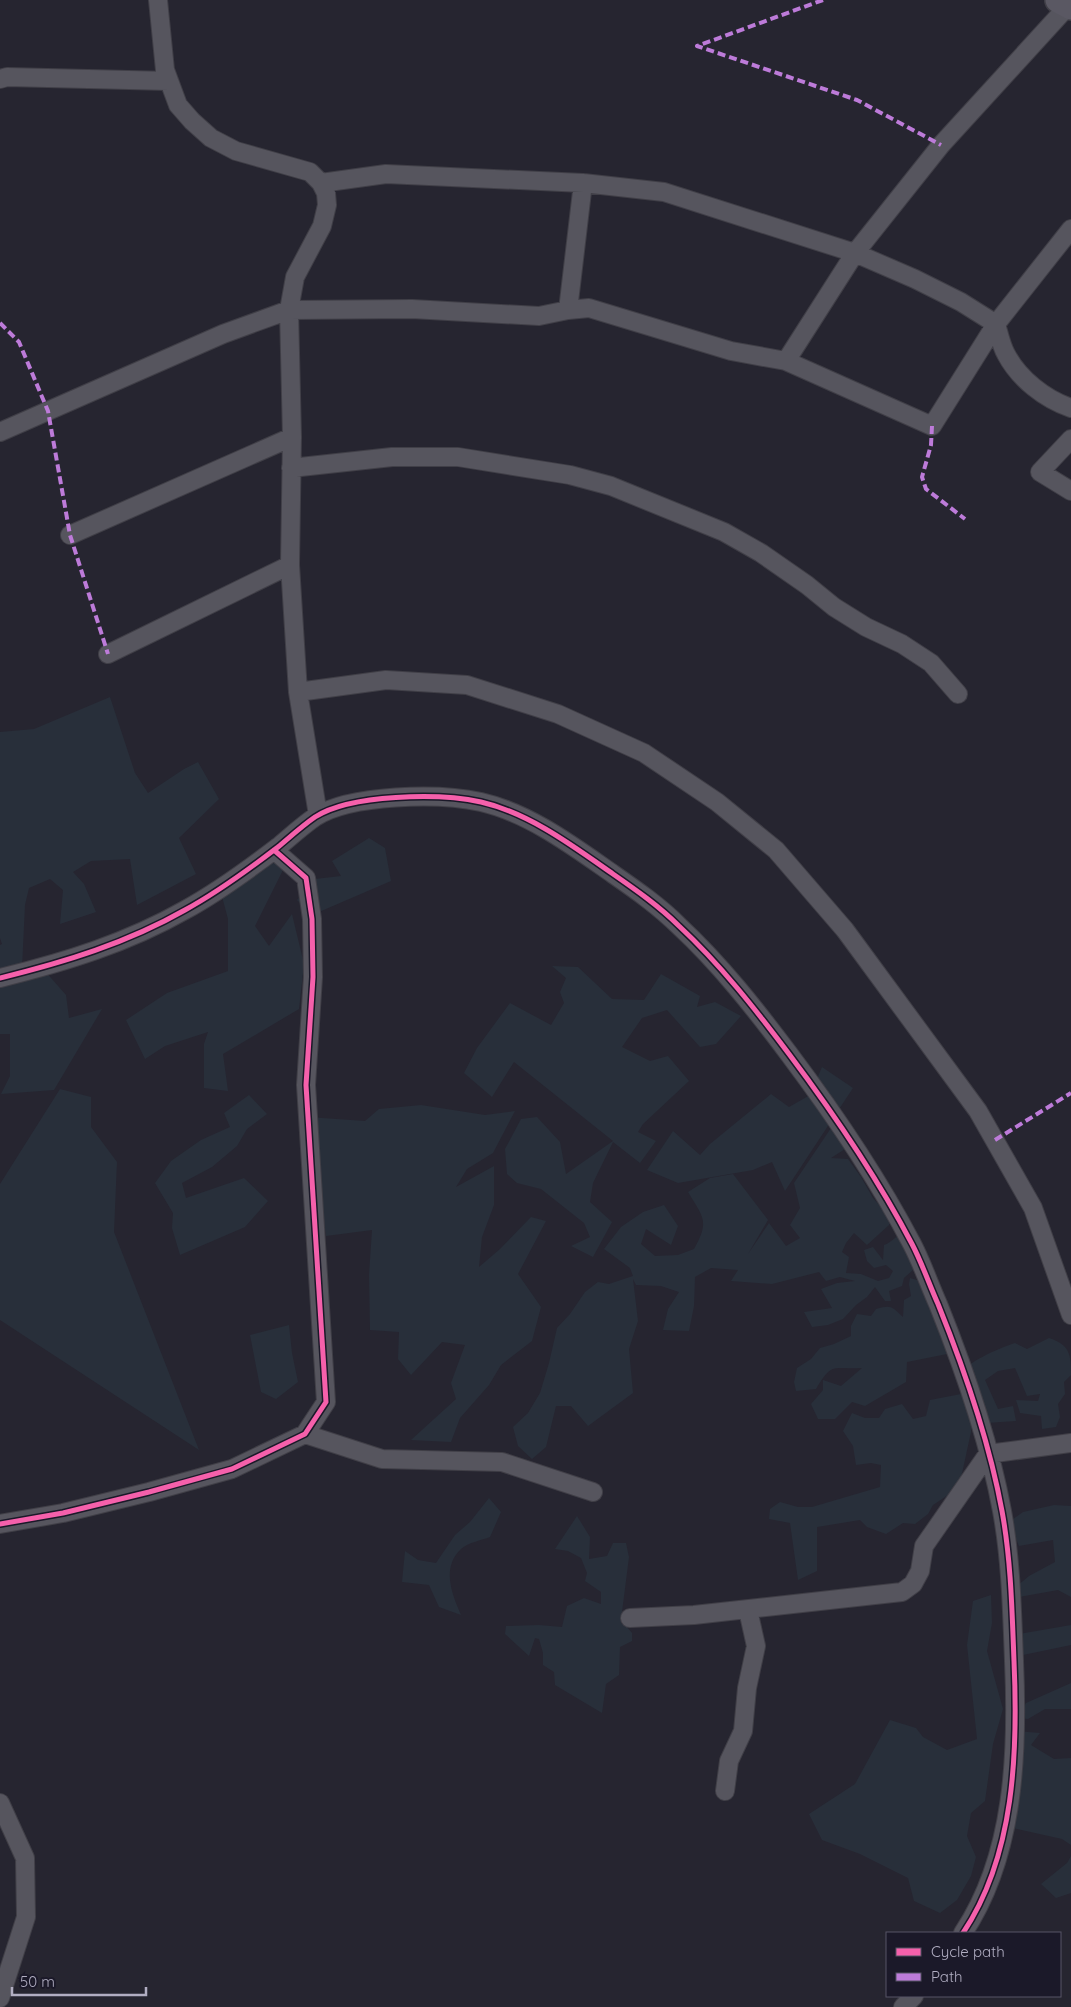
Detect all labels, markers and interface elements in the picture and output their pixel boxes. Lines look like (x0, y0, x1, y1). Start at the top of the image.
legend (886, 1932, 1061, 1997)
text: Cycle path (931, 1942, 1005, 1961)
scale bar (12, 1964, 146, 1996)
text: Path (931, 1967, 963, 1986)
text: 50 m (20, 1972, 55, 1991)

